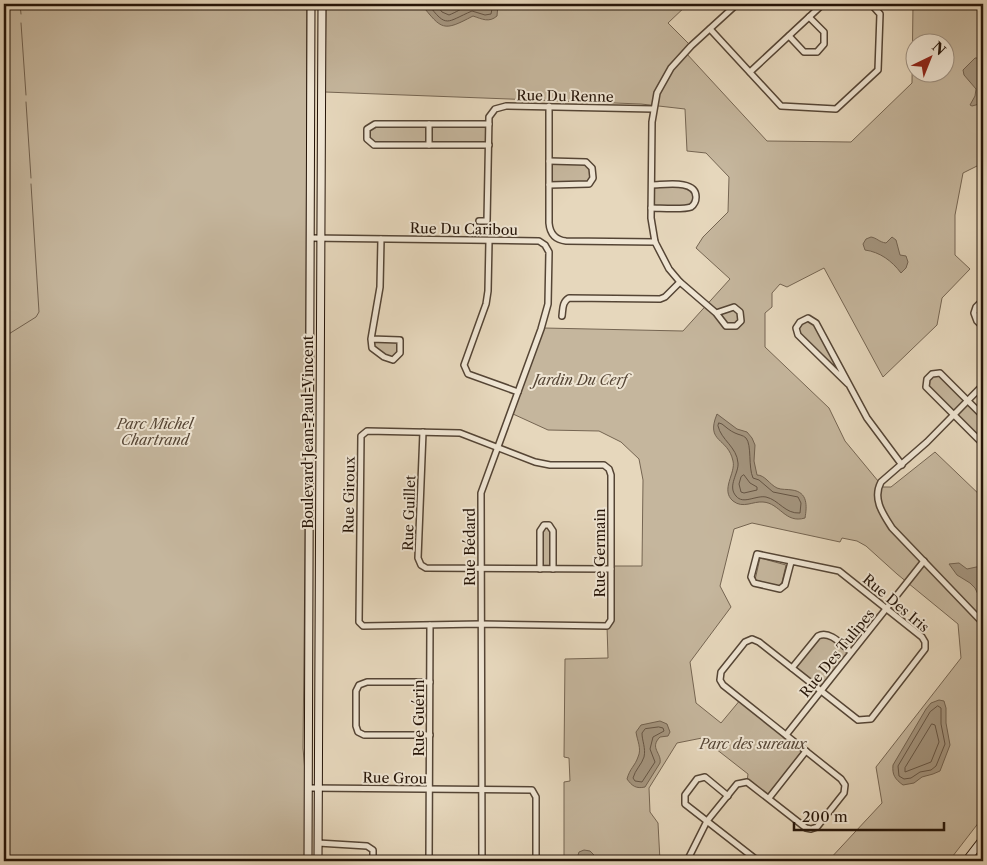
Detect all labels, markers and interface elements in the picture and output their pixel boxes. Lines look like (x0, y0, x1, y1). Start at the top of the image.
north arrow (904, 32, 954, 82)
text: N (928, 38, 949, 59)
street label: Rue Du Renne (516, 86, 614, 106)
street label: Rue Du Caribou (410, 219, 519, 239)
street label: Boulevard Jean-Paul-Vincent (299, 335, 317, 529)
park label: Jardin Du Cerf (529, 371, 632, 389)
park label: Parc Michel Chartrand (116, 415, 195, 449)
street label: Rue Giroux (339, 455, 359, 534)
street label: Rue Guillet (399, 475, 419, 551)
street label: Rue Bédard (461, 507, 479, 586)
street label: Rue Germain (591, 508, 609, 597)
street label: Rue Des Iris (859, 570, 933, 636)
street label: Rue Des Tulipes (796, 605, 878, 701)
street label: Rue Guérin (410, 679, 428, 757)
park label: Parc des sureaux (699, 735, 807, 753)
street label: Rue Grou (363, 768, 428, 788)
scale bar (794, 800, 944, 832)
text: 200 m (802, 807, 848, 826)

